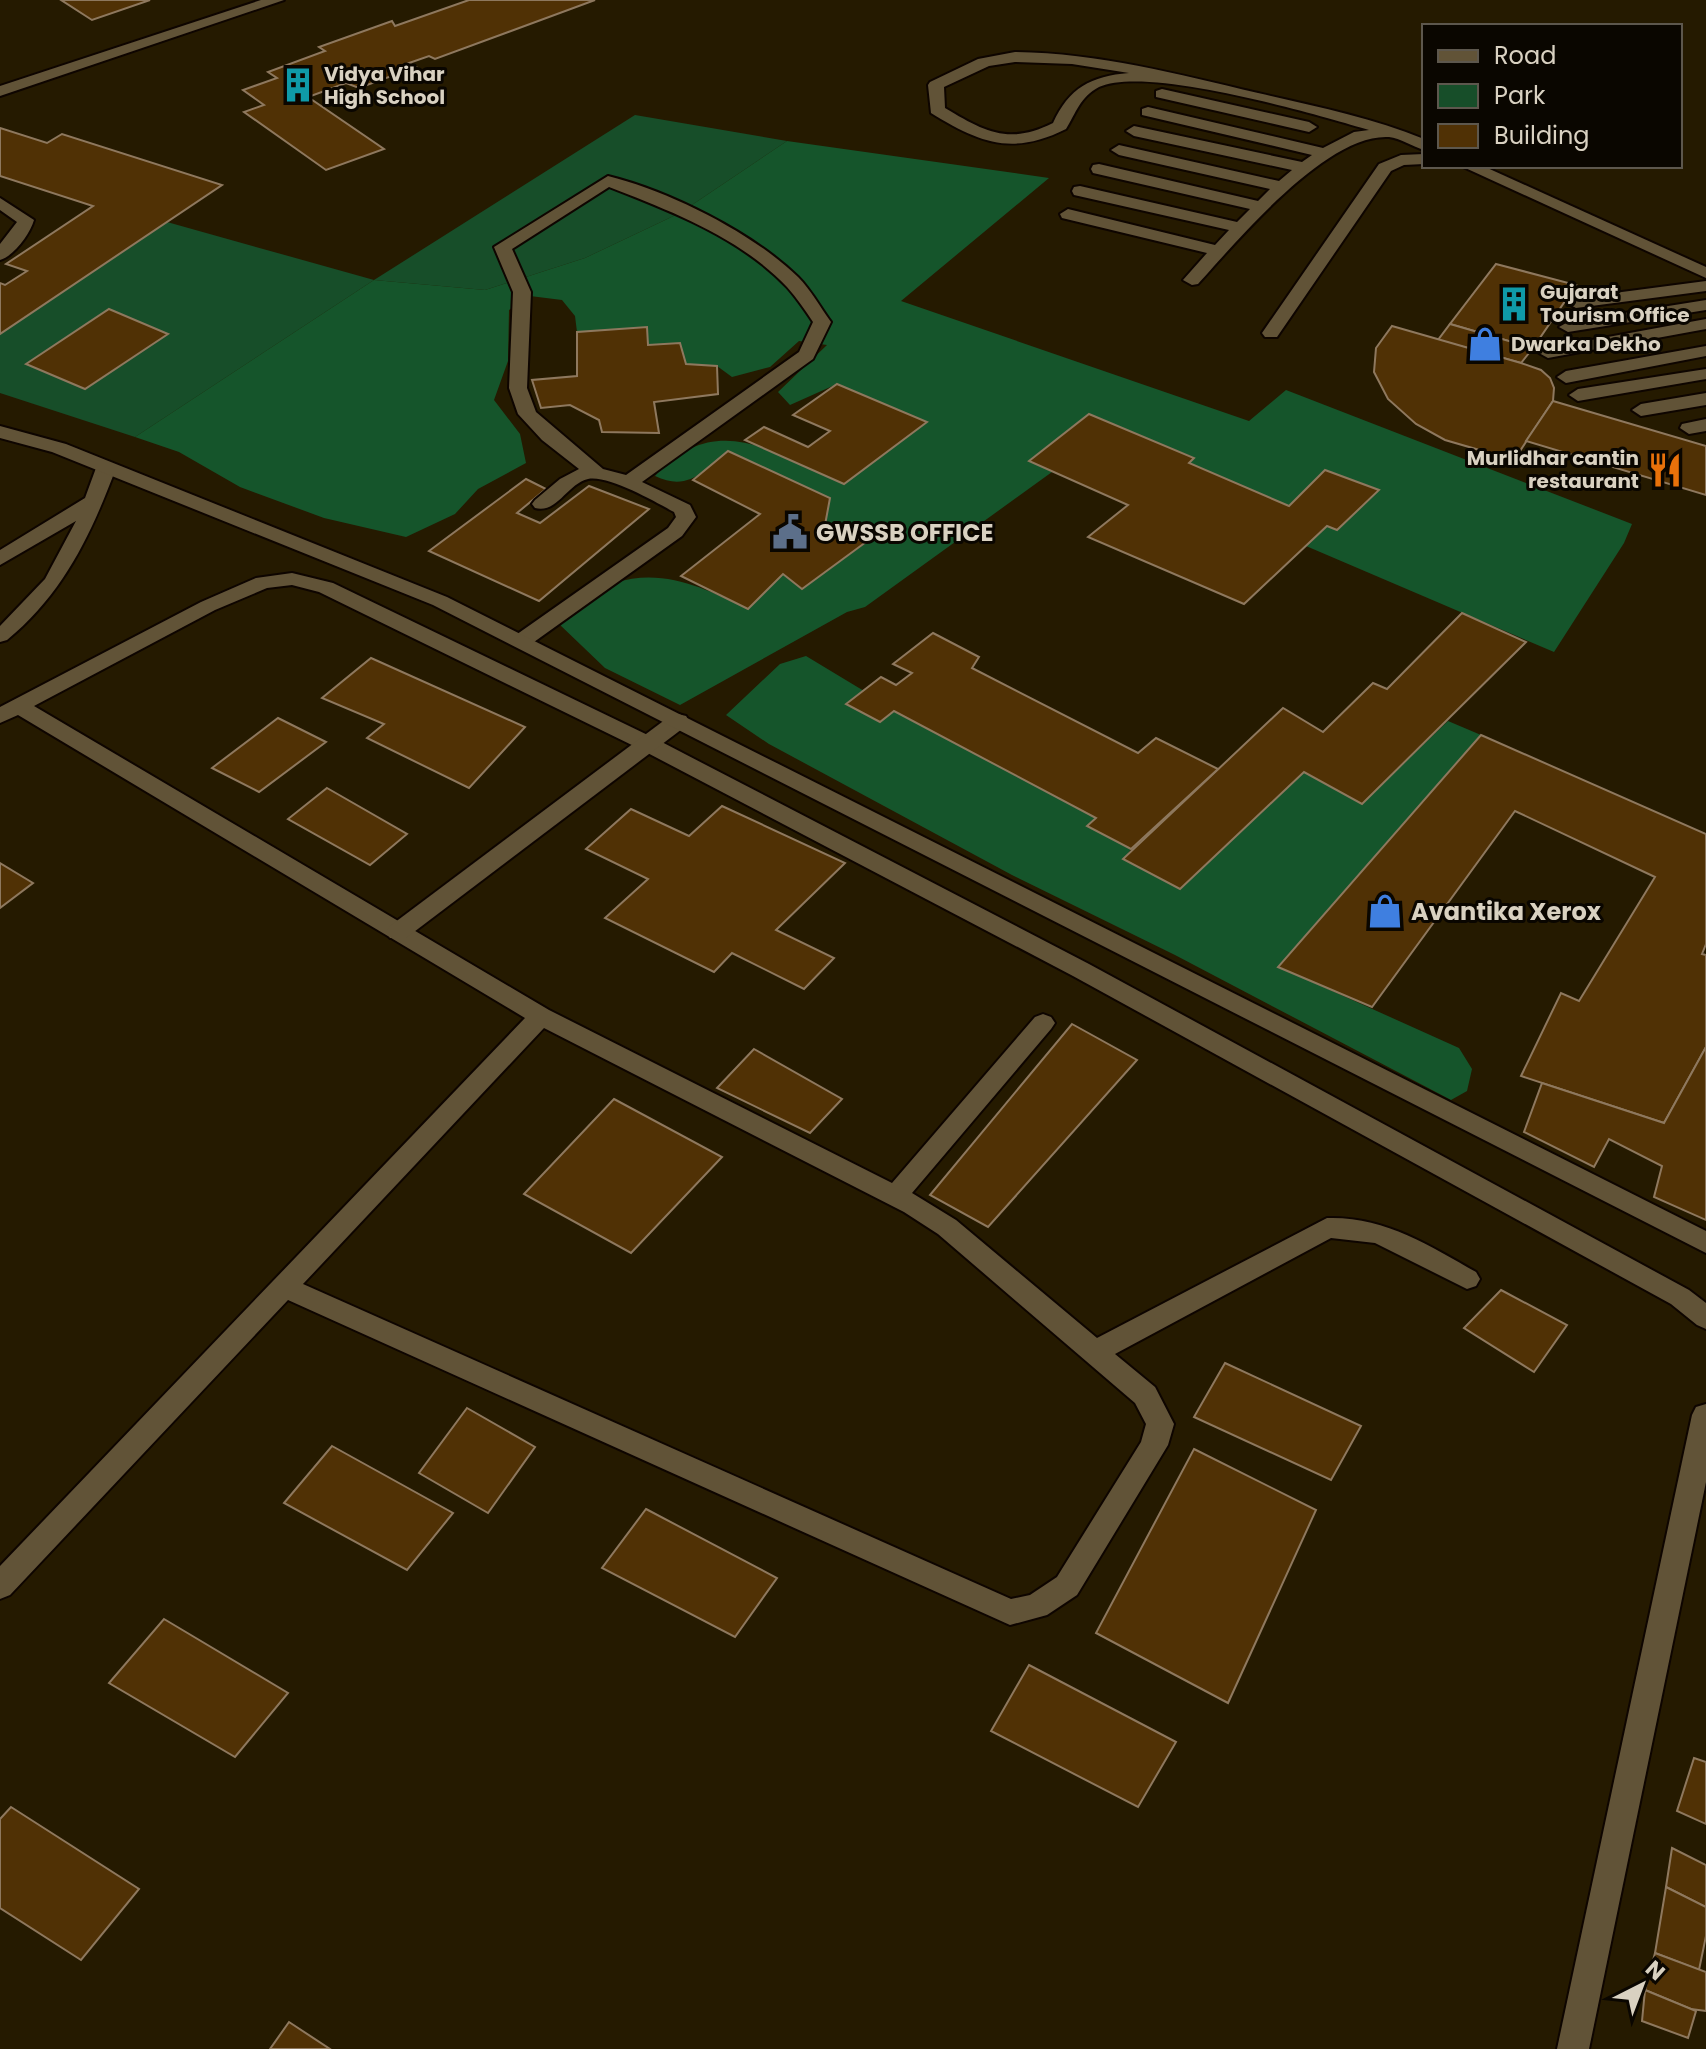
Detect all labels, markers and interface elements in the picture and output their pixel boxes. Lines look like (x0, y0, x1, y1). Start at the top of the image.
legend (1422, 24, 1682, 168)
text: Road (1494, 39, 1556, 72)
place label: Vidya Vihar High School (324, 60, 445, 111)
building icon: Vidya Vihar High School (279, 66, 317, 104)
text: Park (1494, 79, 1546, 112)
text: Building (1494, 119, 1590, 152)
place label: Gujarat Tourism Office (1540, 278, 1690, 329)
building icon: Gujarat Tourism Office (1495, 285, 1533, 323)
shop icon: Dwarka Dekho (1466, 325, 1504, 363)
place label: Dwarka Dekho (1511, 330, 1661, 358)
place label: Murlidhar cantin restaurant (1467, 444, 1639, 495)
restaurant icon: Murlidhar cantin restaurant (1646, 451, 1684, 489)
public building icon: GWSSB OFFICE (771, 513, 809, 551)
place label: GWSSB OFFICE (816, 516, 993, 549)
shop icon: Avantika Xerox (1366, 892, 1404, 930)
place label: Avantika Xerox (1411, 895, 1602, 928)
north arrow (1602, 1945, 1682, 2025)
text: N (1639, 1953, 1672, 1988)

